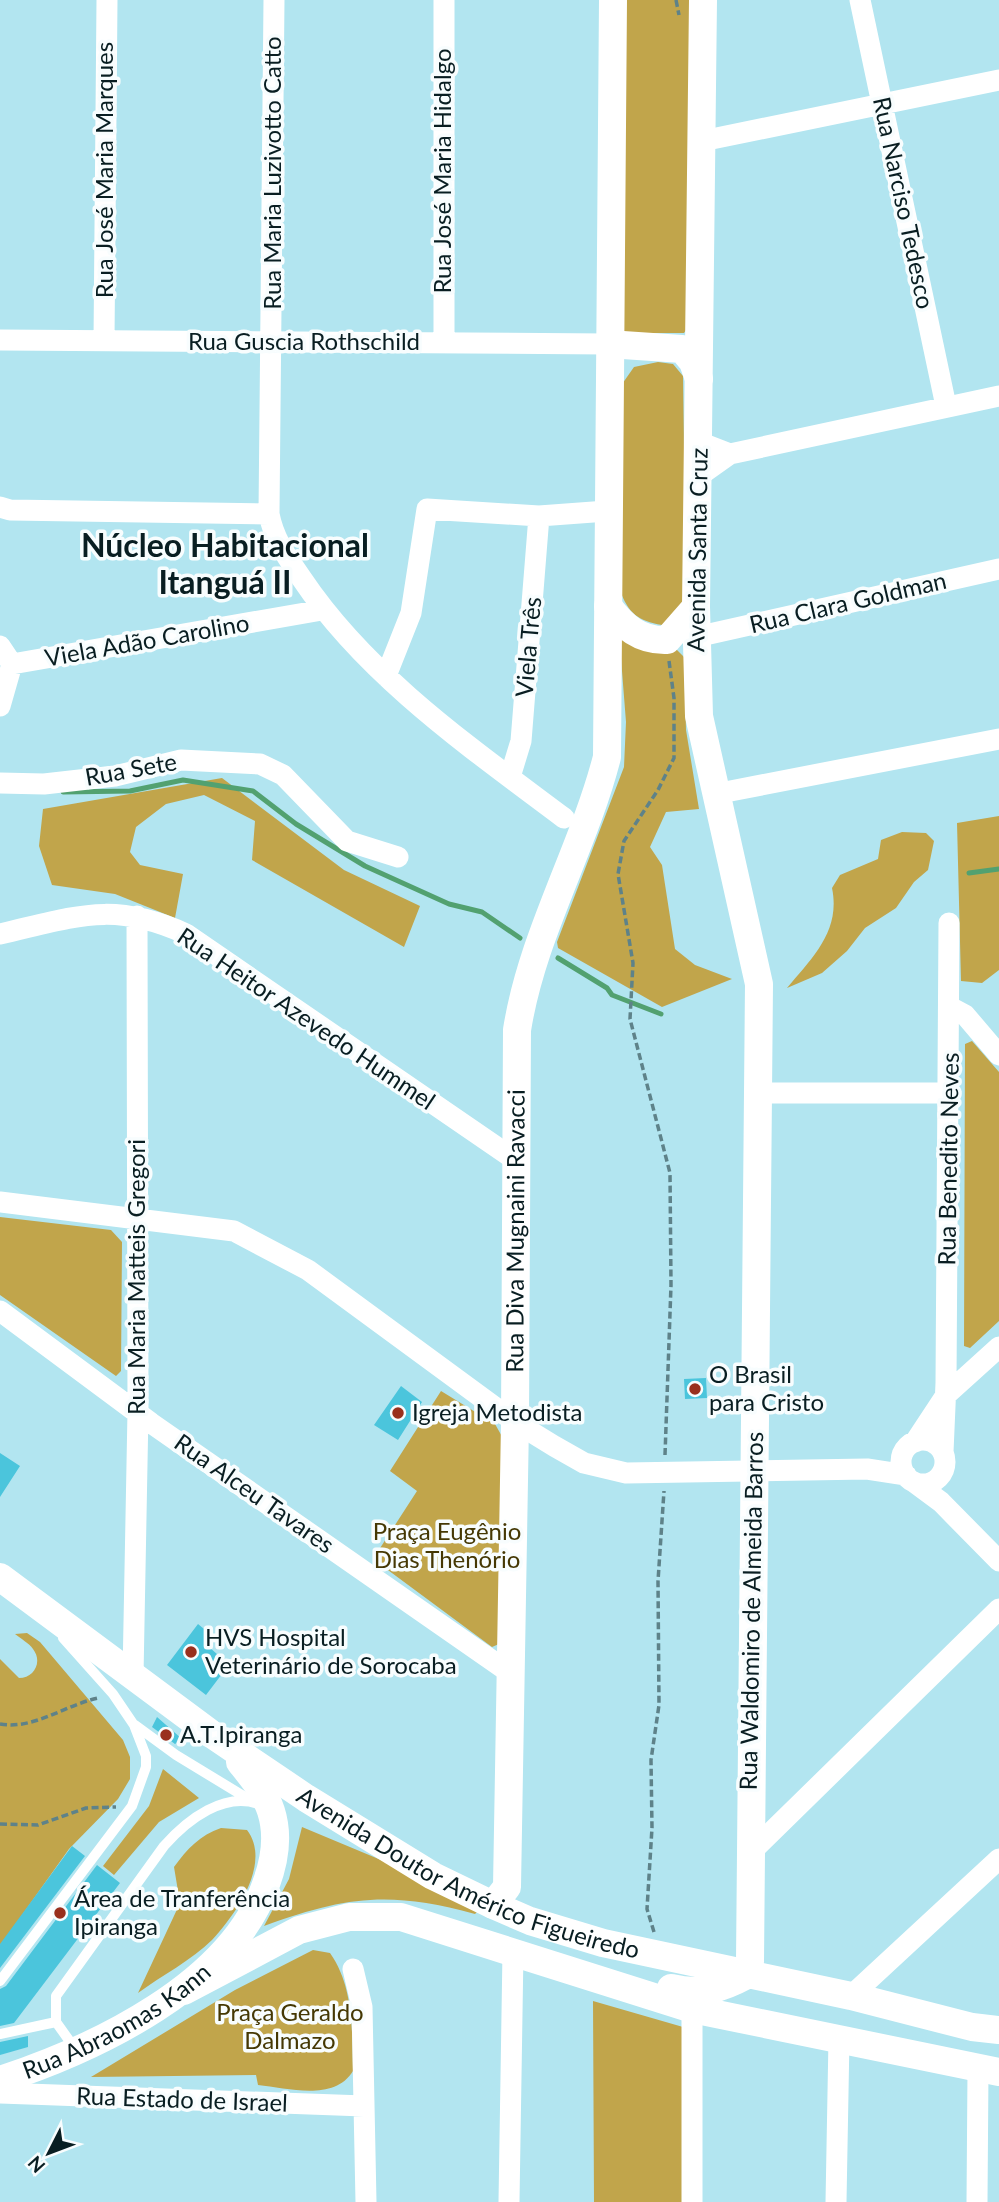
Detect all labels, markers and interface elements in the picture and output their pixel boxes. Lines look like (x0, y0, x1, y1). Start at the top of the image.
street label: Rua Maria Luzivotto Catto (257, 36, 286, 310)
street label: Rua José Maria Marques (89, 42, 118, 298)
street label: Rua José Maria Hidalgo (427, 48, 456, 294)
street label: Rua Narciso Tedesco (868, 94, 941, 311)
street label: Rua Guscia Rothschild (188, 326, 420, 355)
street label: Avenida Santa Cruz (680, 447, 713, 652)
district label: Núcleo Habitacional Itanguá II (81, 525, 369, 601)
street label: Rua Clara Goldman (746, 565, 949, 638)
street label: Viela Três (509, 596, 546, 698)
street label: Viela Adão Carolino (42, 607, 251, 672)
street label: Rua Sete (83, 746, 179, 791)
street label: Rua Heitor Azevedo Hummel (172, 921, 441, 1115)
street label: Rua Benedito Neves (931, 1052, 964, 1266)
street label: Rua Diva Mugnaini Ravacci (499, 1089, 530, 1373)
street label: Rua Maria Matteis Gregori (121, 1139, 150, 1415)
place label: O Brasil para Cristo (709, 1359, 824, 1416)
marker: O Brasil para Cristo (687, 1381, 703, 1397)
place label: Igreja Metodista (412, 1397, 582, 1426)
marker: Igreja Metodista (390, 1405, 406, 1421)
street label: Rua Alceu Tavares (169, 1427, 340, 1559)
street label: Rua Waldomiro de Almeida Barros (733, 1431, 768, 1790)
park label: Praça Eugênio Dias Thenório (373, 1516, 521, 1573)
place label: HVS Hospital Veterinário de Sorocaba (205, 1622, 457, 1679)
marker: HVS Hospital Veterinário de Sorocaba (183, 1644, 199, 1660)
place label: A.T.Ipiranga (180, 1719, 302, 1748)
marker: A.T.Ipiranga (158, 1727, 174, 1743)
street label: Avenida Doutor Américo Figueiredo (292, 1780, 642, 1963)
place label: Área de Tranferência Ipiranga (74, 1883, 290, 1940)
marker: Área de Tranferência Ipiranga (52, 1905, 68, 1921)
street label: Rua Abraomas Kann (18, 1957, 216, 2084)
park label: Praça Geraldo Dalmazo (216, 1997, 364, 2054)
street label: Rua Estado de Israel (76, 2080, 288, 2117)
north arrow (14, 2118, 84, 2188)
text: N (23, 2152, 49, 2178)

